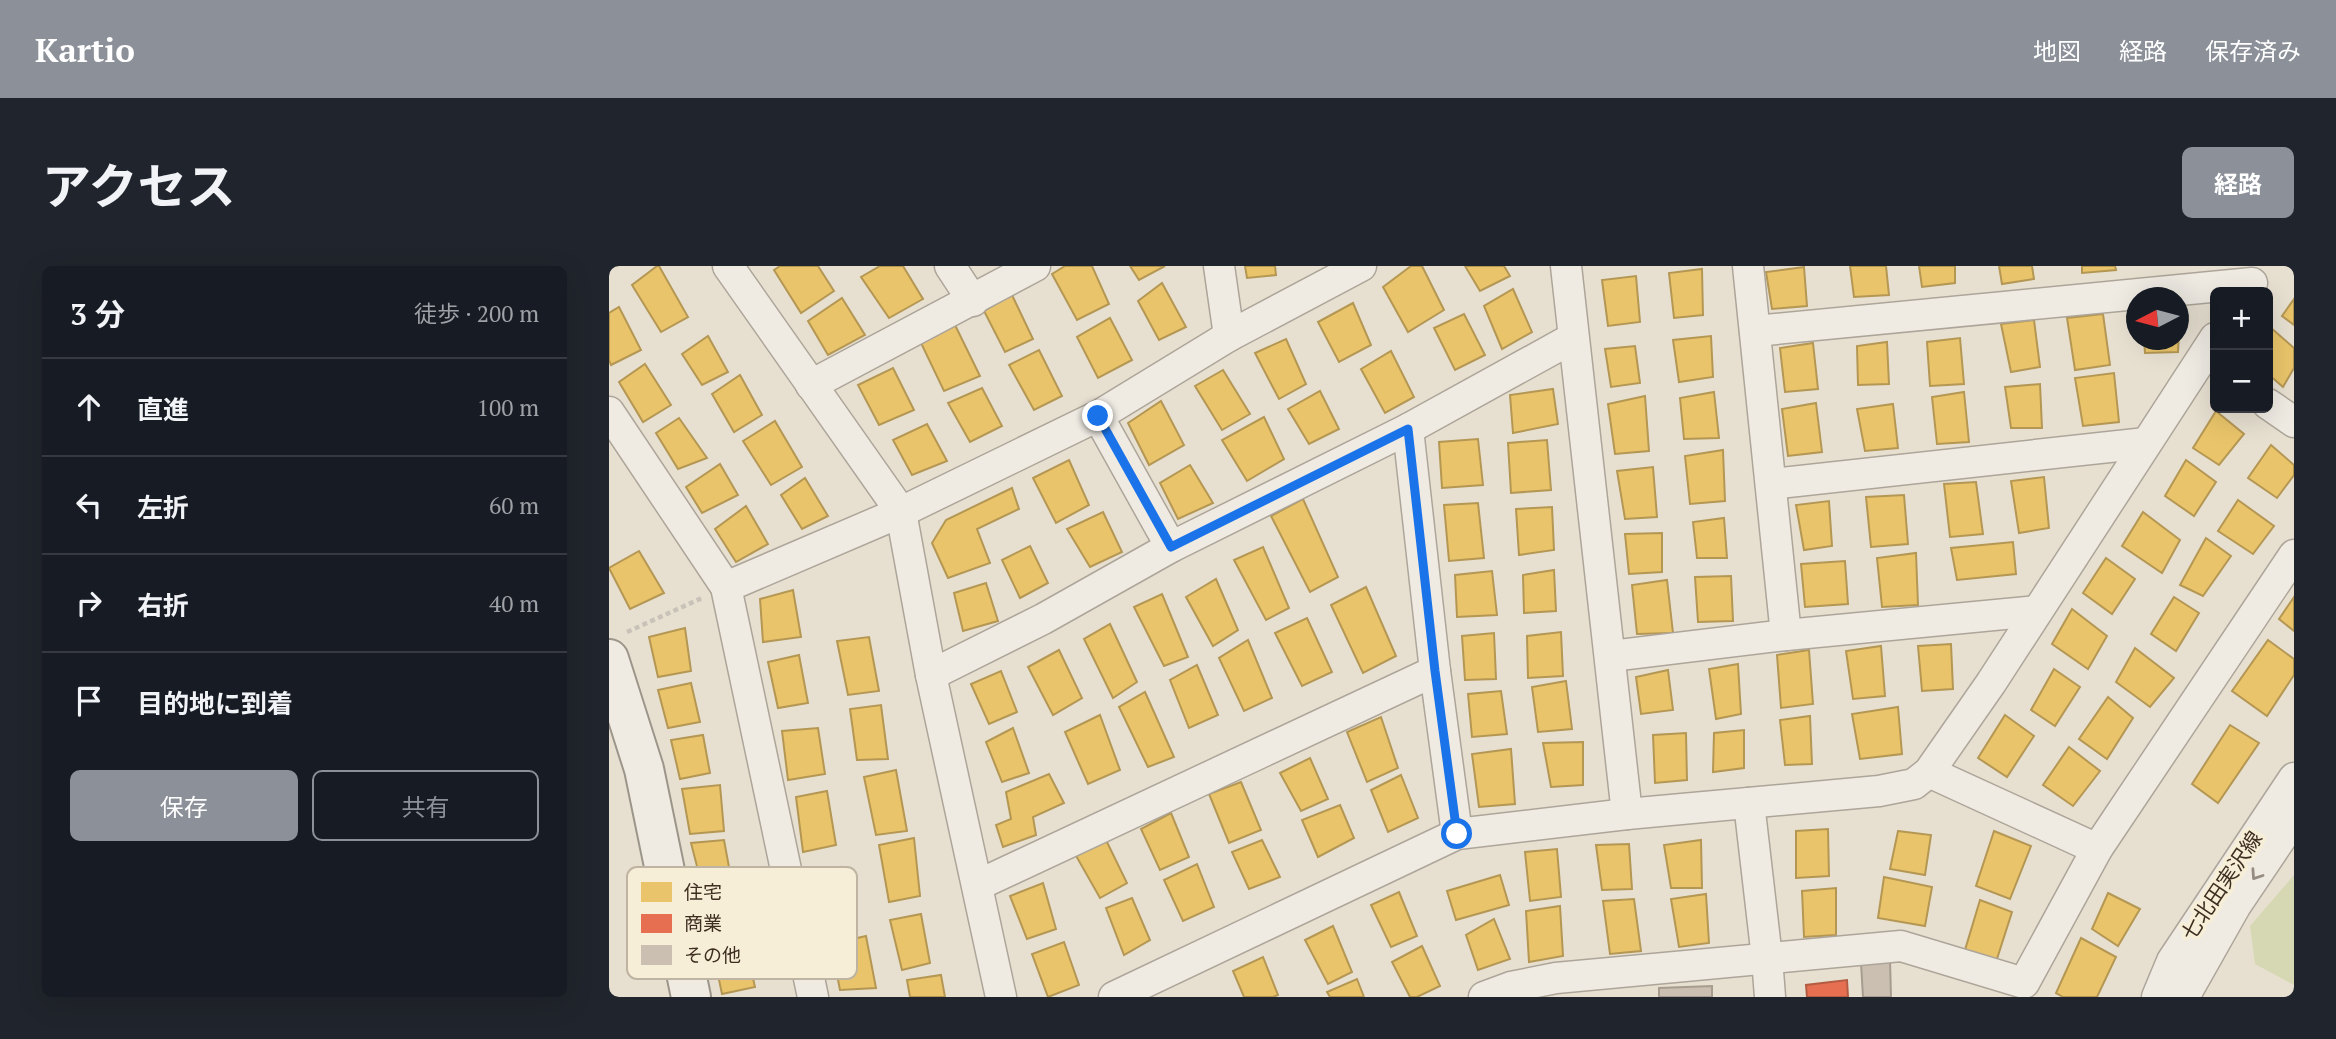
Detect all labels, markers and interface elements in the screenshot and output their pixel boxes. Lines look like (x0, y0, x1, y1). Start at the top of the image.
text: Kartio (35, 28, 135, 71)
text: 地図 (2033, 35, 2081, 67)
text: 経路 (2119, 35, 2167, 67)
text: 保存済み (2205, 35, 2301, 67)
button: 経路 (2182, 147, 2294, 218)
text: アクセス (42, 153, 236, 218)
north arrow (2126, 287, 2189, 350)
map controls (2210, 287, 2273, 413)
button: + (2210, 287, 2273, 350)
text: 3 分 (70, 294, 125, 334)
text: 徒歩 · 200 m (414, 298, 539, 329)
button: − (2210, 350, 2273, 413)
icon: ahead (70, 388, 108, 426)
text: 直進 (137, 392, 189, 426)
text: 100 m (477, 392, 539, 423)
route end (1082, 400, 1113, 431)
icon: left (70, 486, 108, 524)
text: 左折 (137, 490, 189, 524)
text: 60 m (489, 490, 539, 521)
icon: right (70, 584, 108, 622)
text: 右折 (137, 588, 189, 622)
text: 40 m (489, 588, 539, 619)
icon: arrive (70, 682, 108, 720)
text: 目的地に到着 (137, 686, 293, 720)
button: 保存 (70, 770, 298, 841)
button: 共有 (312, 770, 539, 841)
route start (1441, 818, 1472, 849)
street label: 七北田実沢線 (2174, 825, 2268, 945)
legend (627, 867, 857, 979)
one-way arrow (2251, 867, 2264, 880)
text: 住宅 (684, 879, 722, 904)
text: 商業 (684, 910, 722, 935)
text: その他 (684, 942, 741, 967)

